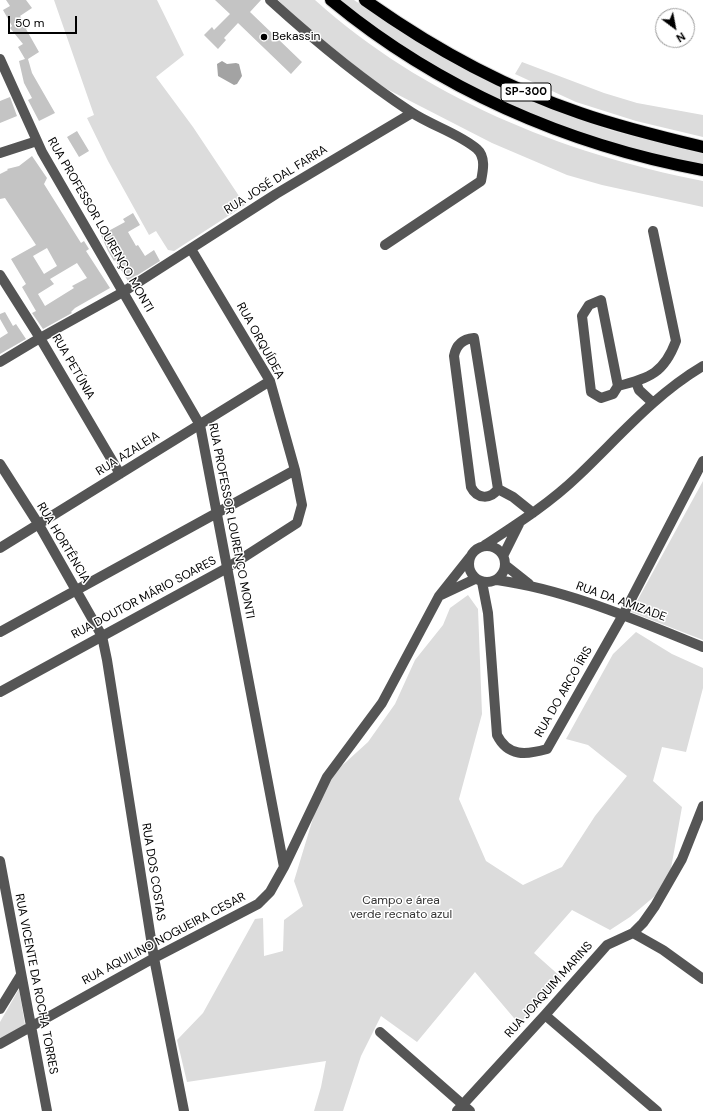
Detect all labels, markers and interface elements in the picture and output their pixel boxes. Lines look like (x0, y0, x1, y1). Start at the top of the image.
scale bar (10, 8, 79, 34)
north arrow (655, 8, 695, 48)
text: 50 m (15, 15, 44, 31)
text: N (674, 29, 688, 45)
place label: Bekassin (272, 30, 320, 44)
marker: Bekassin (259, 32, 269, 42)
road number: SP-300 (501, 83, 551, 101)
street label: RUA PROFESSOR LOURENÇO MONTI (44, 135, 156, 315)
street label: RUA JOSÉ DAL FARRA (222, 142, 330, 218)
street label: RUA ORQUÍDEA (233, 300, 287, 382)
street label: RUA PETÚNIA (48, 332, 98, 402)
street label: RUA PROFESSOR LOURENÇO MONTI (205, 422, 257, 620)
street label: RUA AZALEIA (94, 429, 162, 479)
street label: RUA HORTÊNCIA (33, 500, 93, 586)
street label: RUA DOUTOR MÁRIO SOARES (69, 554, 219, 642)
street label: RUA DA AMIZADE (574, 579, 668, 625)
street label: RUA DO ARCO ÍRIS (532, 644, 596, 740)
street label: RUA DOS COSTAS (138, 822, 168, 922)
street label: RUA AQUILINO NOGUEIRA CESAR (80, 890, 248, 988)
street label: RUA VICENTE DA ROCHA TORRES (11, 892, 61, 1076)
park label: Campo e área verde recnato azul (350, 894, 452, 922)
street label: RUA JOAQUIM MARINS (502, 939, 596, 1041)

